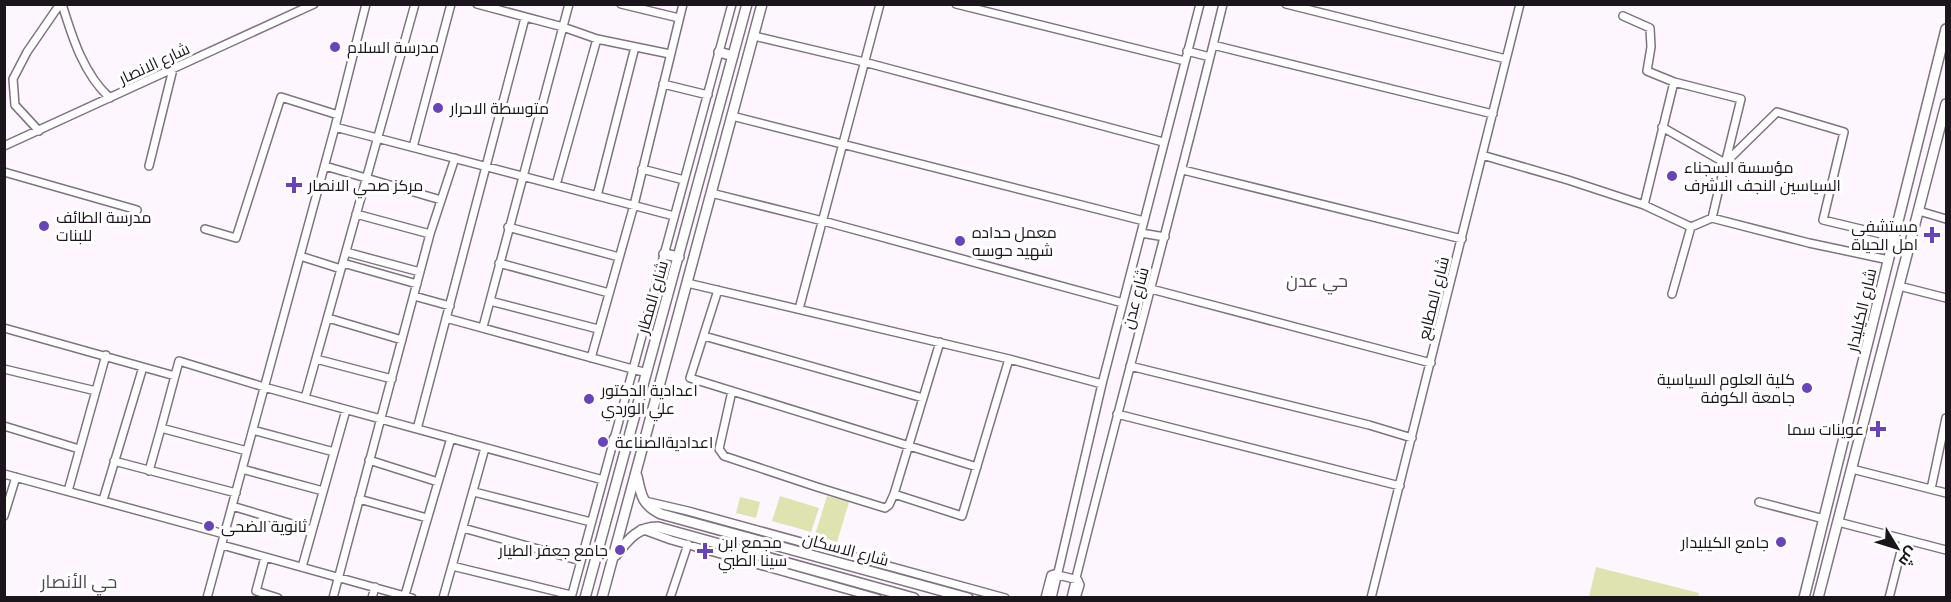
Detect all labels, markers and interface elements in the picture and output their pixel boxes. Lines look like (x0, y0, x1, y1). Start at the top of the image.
place label: مدرسة السلام (347, 35, 439, 59)
street label: شارع الانصار (114, 36, 193, 90)
marker: مدرسة السلام (328, 40, 342, 54)
place label: متوسطة الاحرار (449, 96, 549, 120)
marker: متوسطة الاحرار (431, 101, 445, 115)
place label: مؤسسة السجناء السياسين النجف الاشرف (1684, 155, 1841, 197)
marker: مؤسسة السجناء السياسين النجف الاشرف (1665, 169, 1679, 183)
place label: مركز صحي الانصار (307, 173, 423, 199)
marker: مركز صحي الانصار (285, 176, 303, 194)
place label: مدرسة الطائف للبنات (56, 205, 152, 247)
place label: مستشفى امل الحياة (1851, 214, 1918, 256)
marker: مدرسة الطائف للبنات (37, 219, 51, 233)
place label: معمل حداده شهيد حوسه (972, 220, 1057, 262)
marker: مستشفى امل الحياة (1923, 226, 1941, 244)
marker: معمل حداده شهيد حوسه (953, 234, 967, 248)
street label: شارع المطابع (1411, 254, 1455, 342)
street label: شارع المطار (630, 258, 674, 337)
street label: شارع عدن (1115, 264, 1155, 332)
street label: شارع الكيليدار (1840, 266, 1882, 355)
district label: حي عدن (1286, 267, 1348, 295)
place label: كلية العلوم السياسية جامعة الكوفة (1657, 367, 1795, 409)
place label: اعدادية الدكتور علي الوردي (600, 378, 698, 422)
marker: كلية العلوم السياسية جامعة الكوفة (1800, 381, 1814, 395)
marker: اعدادية الدكتور علي الوردي (582, 392, 596, 406)
place label: عوينات سما (1787, 417, 1864, 441)
marker: عوينات سما (1869, 420, 1887, 438)
place label: اعداديةالصناعة (615, 430, 713, 454)
marker: اعداديةالصناعة (596, 435, 610, 449)
place label: ثانوية الضحى (221, 514, 307, 538)
north arrow (1867, 518, 1927, 578)
marker: ثانوية الضحى (202, 519, 216, 533)
street label: شارع الاسكان (800, 526, 892, 572)
place label: مجمع ابن سينا الطبي (718, 530, 787, 574)
place label: جامع الكيليدار (1680, 530, 1769, 554)
marker: جامع الكيليدار (1774, 535, 1788, 549)
place label: جامع جعفر الطيار (498, 538, 608, 562)
marker: مجمع ابن سينا الطبي (696, 542, 714, 560)
text: ش (1893, 542, 1925, 573)
marker: جامع جعفر الطيار (613, 543, 627, 557)
district label: حي الأنصار (40, 568, 117, 596)

